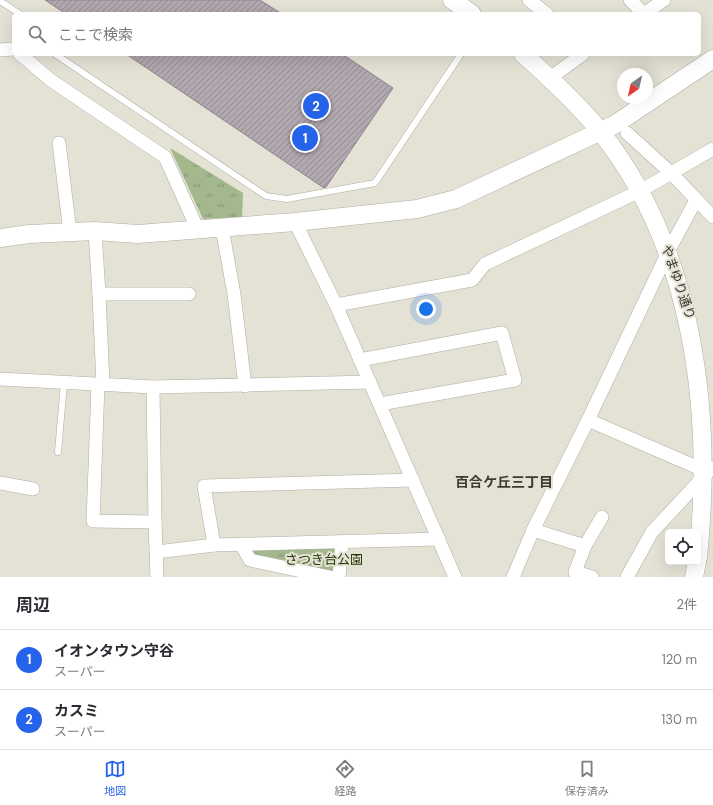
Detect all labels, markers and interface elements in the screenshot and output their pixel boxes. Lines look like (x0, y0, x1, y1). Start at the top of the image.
search box (12, 12, 701, 56)
icon: search (26, 23, 48, 45)
text: ここで検索 (58, 25, 133, 45)
north arrow (617, 68, 653, 104)
pin: 2 (303, 91, 329, 121)
pin: 1 (292, 123, 318, 153)
street label: やまゆり通り (658, 243, 699, 322)
your location (416, 299, 436, 319)
district label: 百合ケ丘三丁目 (455, 473, 553, 491)
map controls (665, 529, 701, 565)
button: locate (665, 529, 701, 565)
park label: さつき台公園 (285, 551, 363, 568)
text: 周辺 (16, 594, 50, 616)
text: 2件 (677, 596, 697, 613)
text: イオンタウン守谷 (54, 641, 174, 661)
text: 1 (27, 651, 31, 668)
text: 120 m (662, 651, 697, 668)
text: スーパー (54, 663, 106, 680)
text: カスミ (54, 701, 99, 721)
text: 2 (25, 711, 33, 728)
text: 130 m (661, 711, 697, 728)
text: スーパー (54, 723, 106, 740)
tab: 地図 (104, 758, 126, 798)
tab: 経路 (334, 758, 356, 798)
tab: 保存済み (565, 758, 609, 798)

